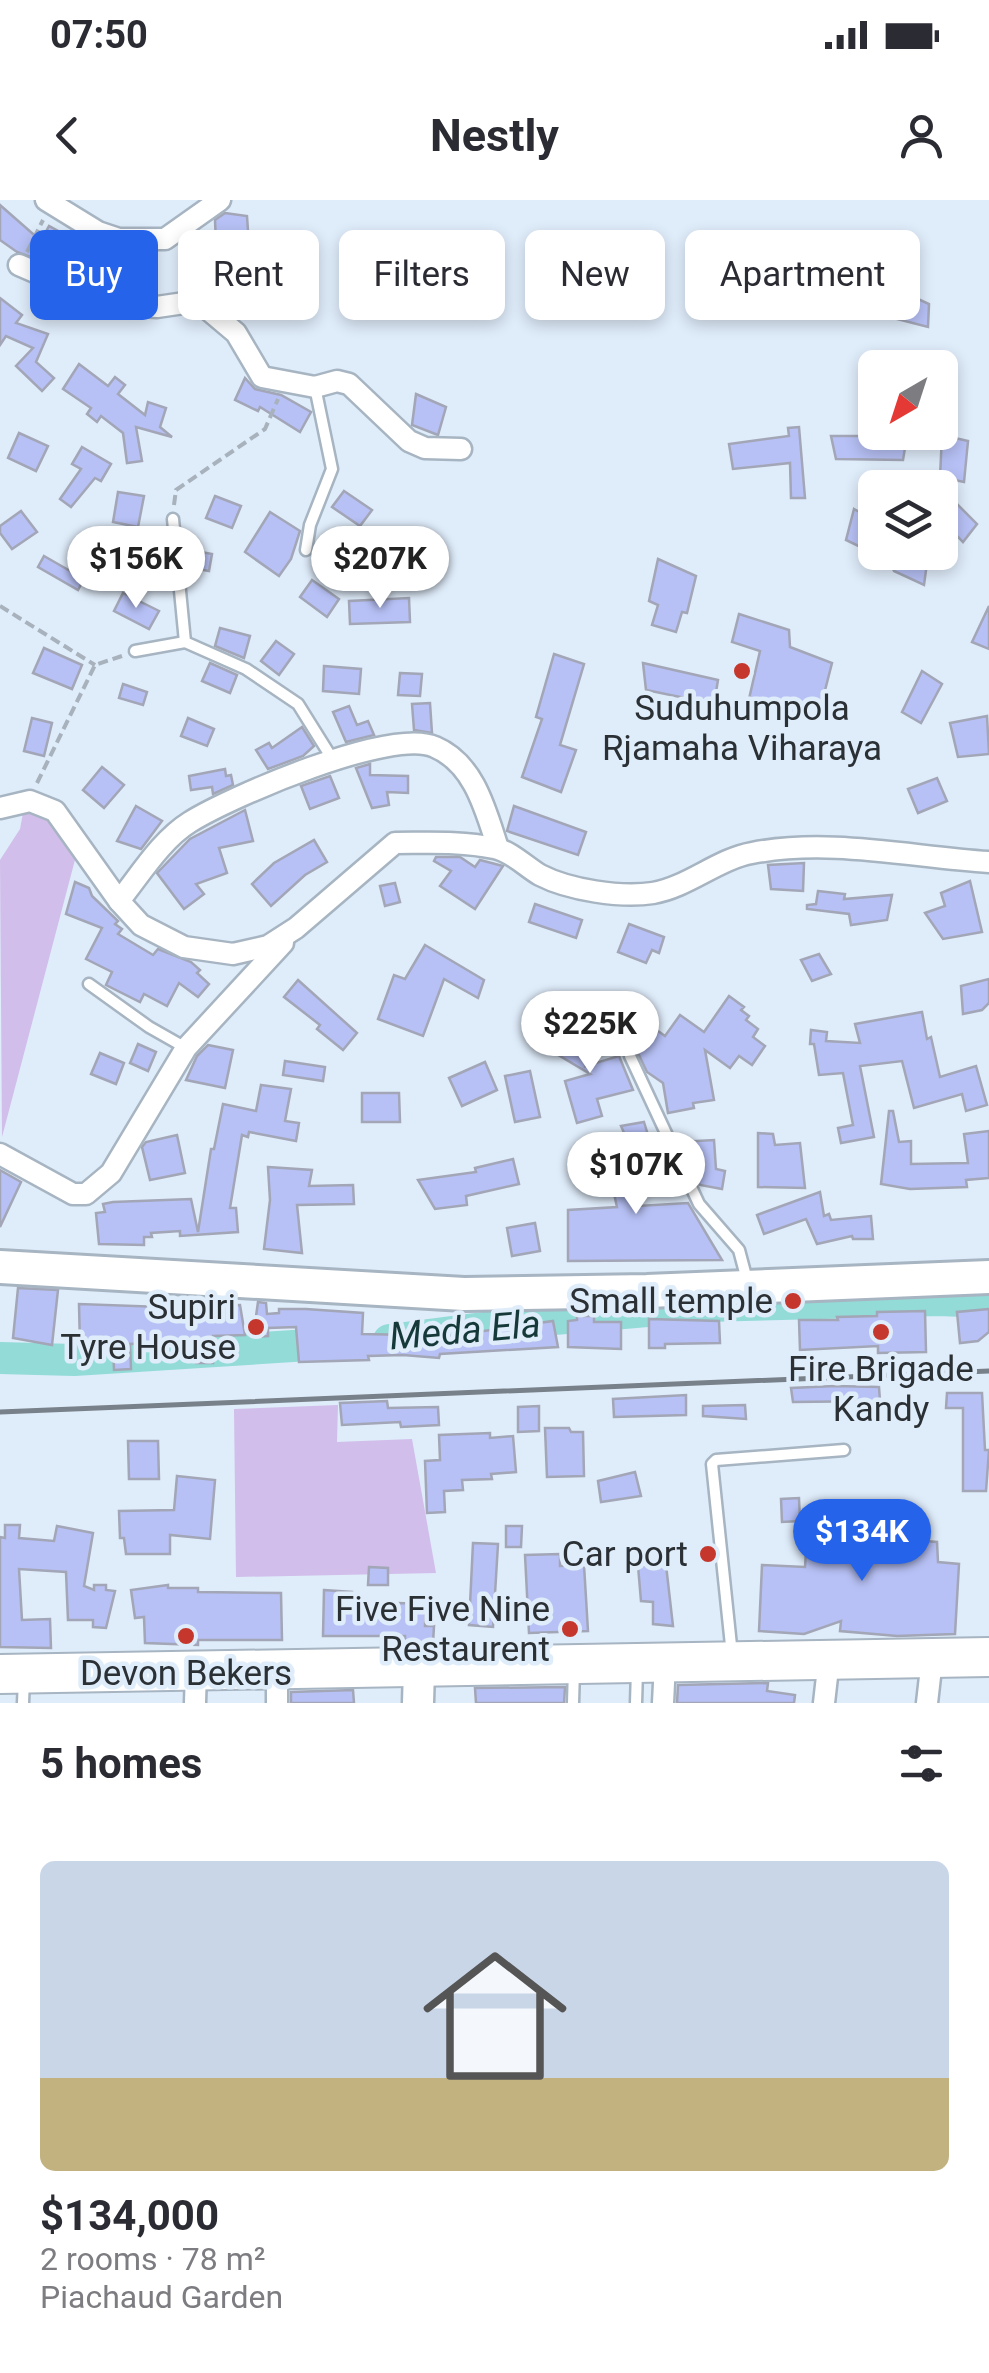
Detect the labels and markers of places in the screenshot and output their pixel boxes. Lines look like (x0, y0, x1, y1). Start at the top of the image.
pin: $156K (66, 526, 206, 611)
pin: $207K (310, 526, 450, 611)
marker: Suduhumpola Rjamaha Viharaya (731, 660, 753, 682)
place label: Suduhumpola Rjamaha Viharaya (602, 688, 882, 769)
pin: $225K (520, 991, 660, 1076)
pin: $107K (566, 1132, 706, 1217)
place label: Small temple (569, 1281, 773, 1322)
place label: Supiri Tyre House (60, 1287, 236, 1368)
marker: Small temple (782, 1290, 804, 1312)
marker: Supiri Tyre House (245, 1316, 267, 1338)
marker: Fire Brigade Kandy (870, 1321, 892, 1343)
place label: Fire Brigade Kandy (788, 1349, 974, 1430)
pin: $134K (792, 1499, 932, 1584)
place label: Car port (562, 1534, 688, 1575)
marker: Car port (697, 1543, 719, 1565)
place label: Five Five Nine Restaurent (335, 1589, 550, 1670)
marker: Five Five Nine Restaurent (559, 1618, 581, 1640)
marker: Devon Bekers (175, 1625, 197, 1647)
place label: Devon Bekers (80, 1653, 292, 1694)

